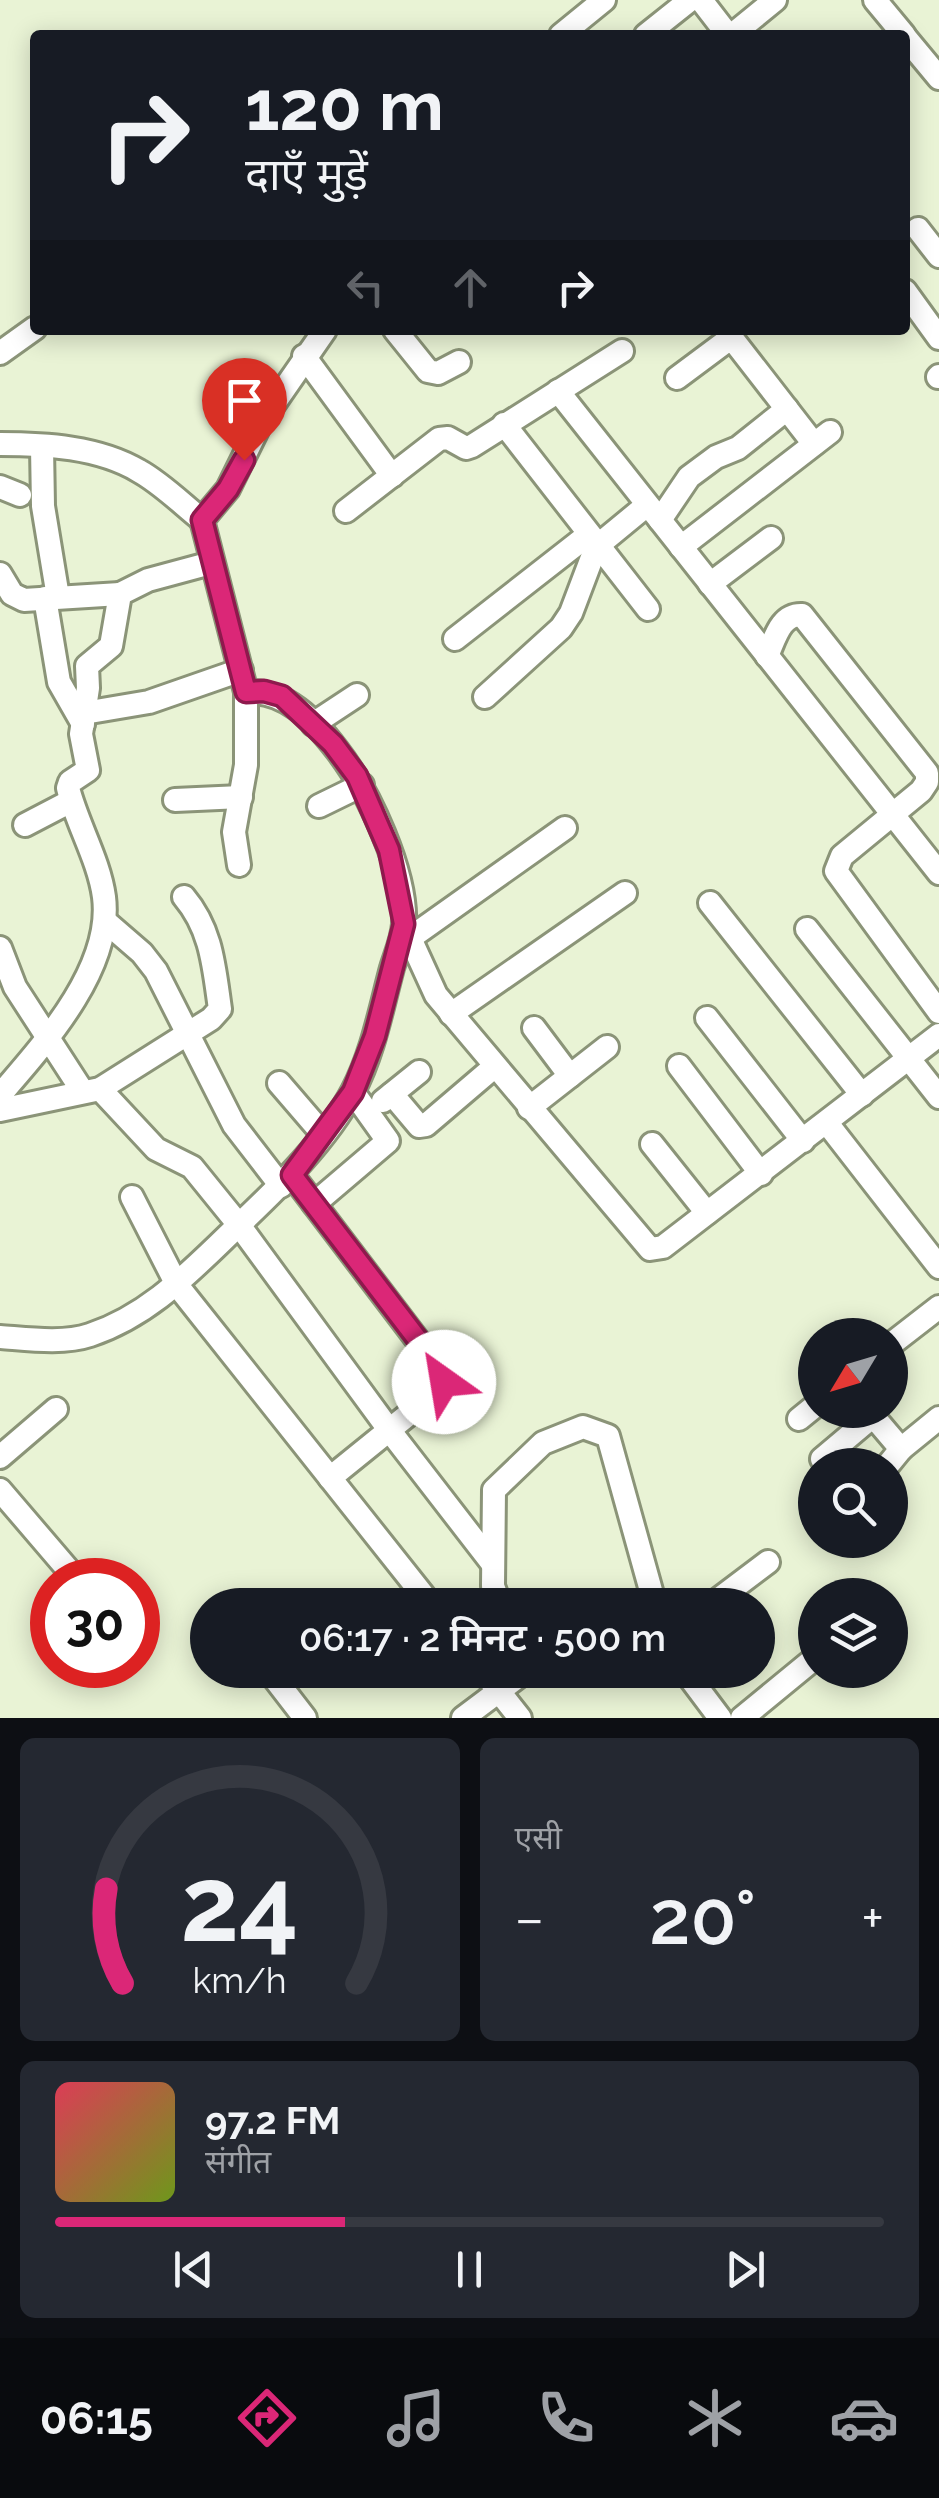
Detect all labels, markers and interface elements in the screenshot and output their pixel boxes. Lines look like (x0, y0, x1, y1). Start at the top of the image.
text: 120 m (245, 64, 444, 146)
icon: right (80, 70, 210, 200)
text: दाएँ मुड़ें (245, 148, 368, 201)
icon: left (338, 260, 393, 315)
icon: ahead (443, 260, 498, 315)
icon: right (548, 260, 603, 315)
pin (202, 358, 287, 461)
icon: arrive (217, 373, 272, 428)
north arrow (798, 1318, 908, 1428)
map controls (798, 1318, 908, 1688)
position arrow (392, 1330, 496, 1434)
button: search (798, 1448, 908, 1558)
speed limit sign: 30 (30, 1558, 160, 1688)
button: layers (798, 1578, 908, 1688)
text: 06:17 · 2 मिनट · 500 m (299, 1615, 666, 1660)
text: एसी (515, 1819, 562, 1856)
text: 24 (181, 1843, 299, 1965)
text: 20° (649, 1873, 756, 1962)
text: − (515, 1886, 544, 1951)
text: + (861, 1886, 884, 1951)
text: km/h (193, 1959, 287, 2001)
text: 97.2 FM (205, 2098, 340, 2143)
text: संगीत (205, 2143, 271, 2180)
icon: previous (166, 2242, 221, 2297)
icon: pause (442, 2242, 497, 2297)
icon: next (718, 2242, 773, 2297)
icon: directions (232, 2383, 302, 2453)
icon: music (381, 2383, 451, 2453)
icon: phone (531, 2383, 601, 2453)
icon: climate (680, 2383, 750, 2453)
icon: car (829, 2383, 899, 2453)
text: 06:15 (40, 2392, 153, 2445)

